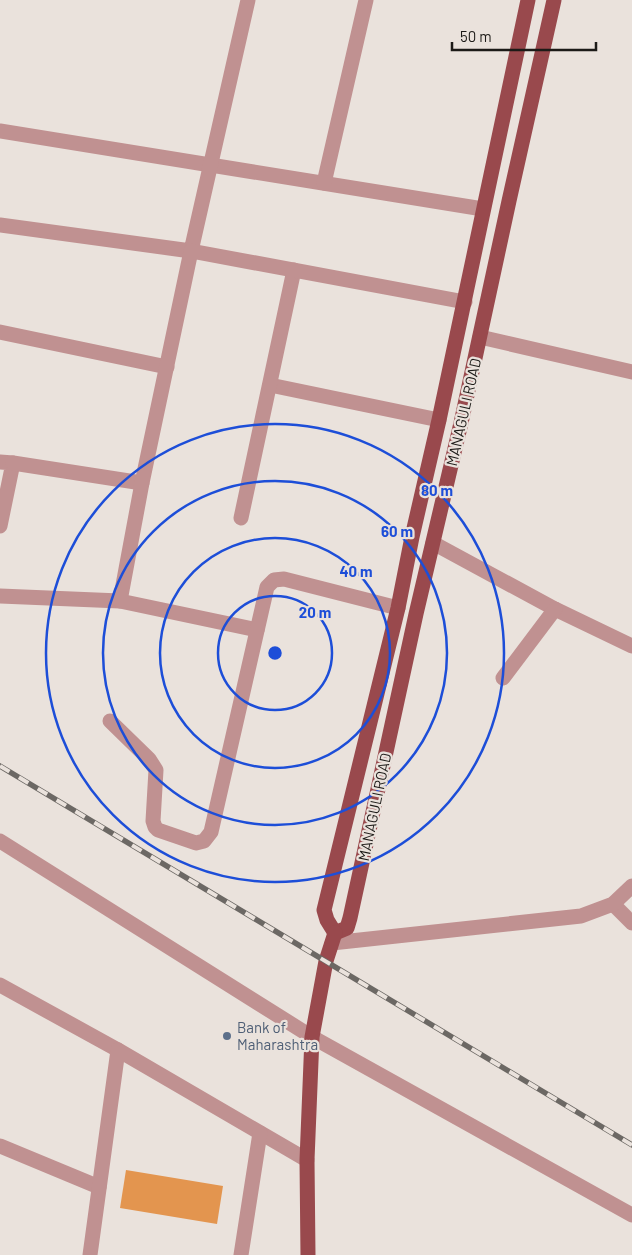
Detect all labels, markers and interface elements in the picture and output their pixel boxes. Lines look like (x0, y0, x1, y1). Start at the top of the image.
scale bar (452, 20, 596, 52)
text: 50 m (460, 27, 492, 45)
street label: MANAGULI ROAD (442, 356, 484, 468)
text: 80 m (421, 481, 453, 499)
text: 60 m (381, 522, 413, 540)
text: 40 m (339, 562, 373, 580)
text: 20 m (299, 603, 331, 621)
centre of rings (266, 644, 284, 662)
street label: MANAGULI ROAD (354, 751, 394, 863)
place label: Bank of Maharashtra (237, 1018, 318, 1053)
marker: Bank of Maharashtra (221, 1030, 233, 1042)

